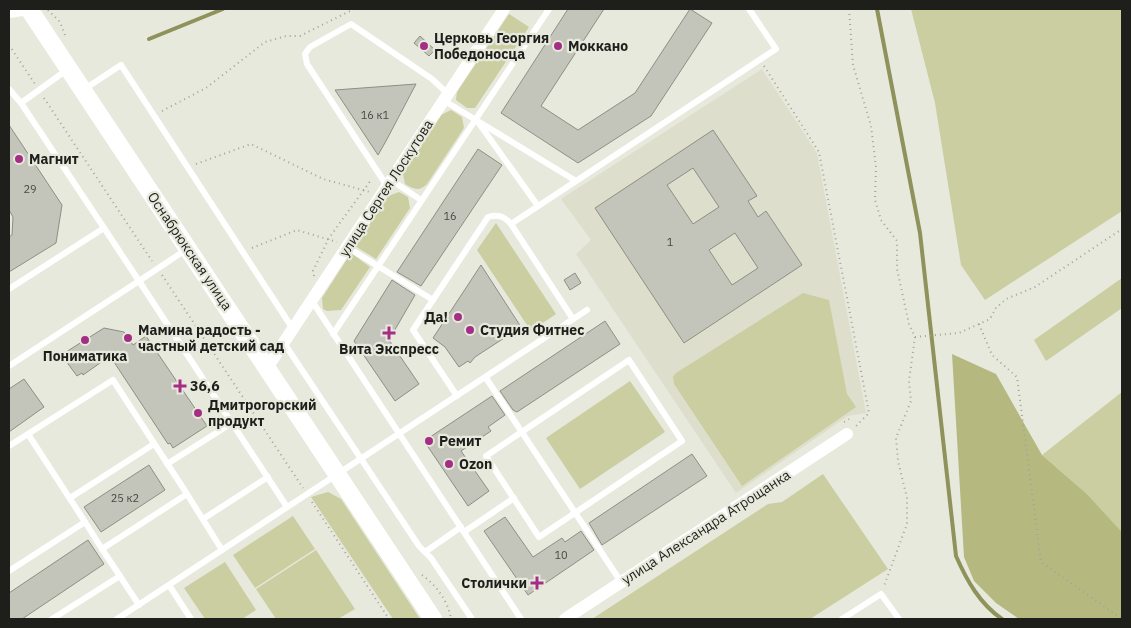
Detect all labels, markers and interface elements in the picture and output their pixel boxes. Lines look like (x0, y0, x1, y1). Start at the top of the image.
place label: Церковь Георгия Победоносца (434, 29, 549, 63)
place label: Моккано (568, 37, 628, 55)
marker: Церковь Георгия Победоносца (418, 40, 430, 52)
marker: Моккано (552, 40, 564, 52)
house number: 16 к1 (361, 108, 390, 122)
street label: улица Сергея Лоскутова (335, 116, 437, 260)
place label: Магнит (29, 150, 79, 168)
marker: Магнит (13, 153, 25, 165)
house number: 29 (23, 182, 37, 196)
street label: Оснабрюкская улица (144, 188, 237, 314)
house number: 16 (443, 209, 457, 223)
house number: 1 (667, 235, 674, 249)
place label: Да! (424, 308, 448, 326)
marker: Да! (452, 311, 464, 323)
place label: Мамина радость - частный детский сад (138, 321, 284, 355)
place label: Студия Фитнес (480, 321, 584, 339)
marker: Студия Фитнес (464, 324, 476, 336)
marker: Вита Экспресс (383, 327, 395, 339)
marker: Мамина радость - частный детский сад (122, 332, 134, 344)
marker: Пониматика (79, 334, 91, 346)
place label: Вита Экспресс (339, 340, 439, 358)
place label: Пониматика (43, 347, 127, 365)
place label: 36,6 (190, 377, 220, 395)
marker: 36,6 (174, 380, 186, 392)
place label: Дмитрогорский продукт (208, 396, 317, 430)
marker: Дмитрогорский продукт (192, 407, 204, 419)
place label: Ремит (439, 432, 482, 450)
marker: Ремит (423, 435, 435, 447)
place label: Ozon (459, 455, 492, 473)
marker: Ozon (443, 458, 455, 470)
street label: улица Александра Атрощанка (618, 465, 794, 588)
house number: 25 к2 (111, 491, 139, 505)
house number: 10 (554, 548, 568, 562)
place label: Столички (461, 574, 527, 592)
marker: Столички (531, 577, 543, 589)

